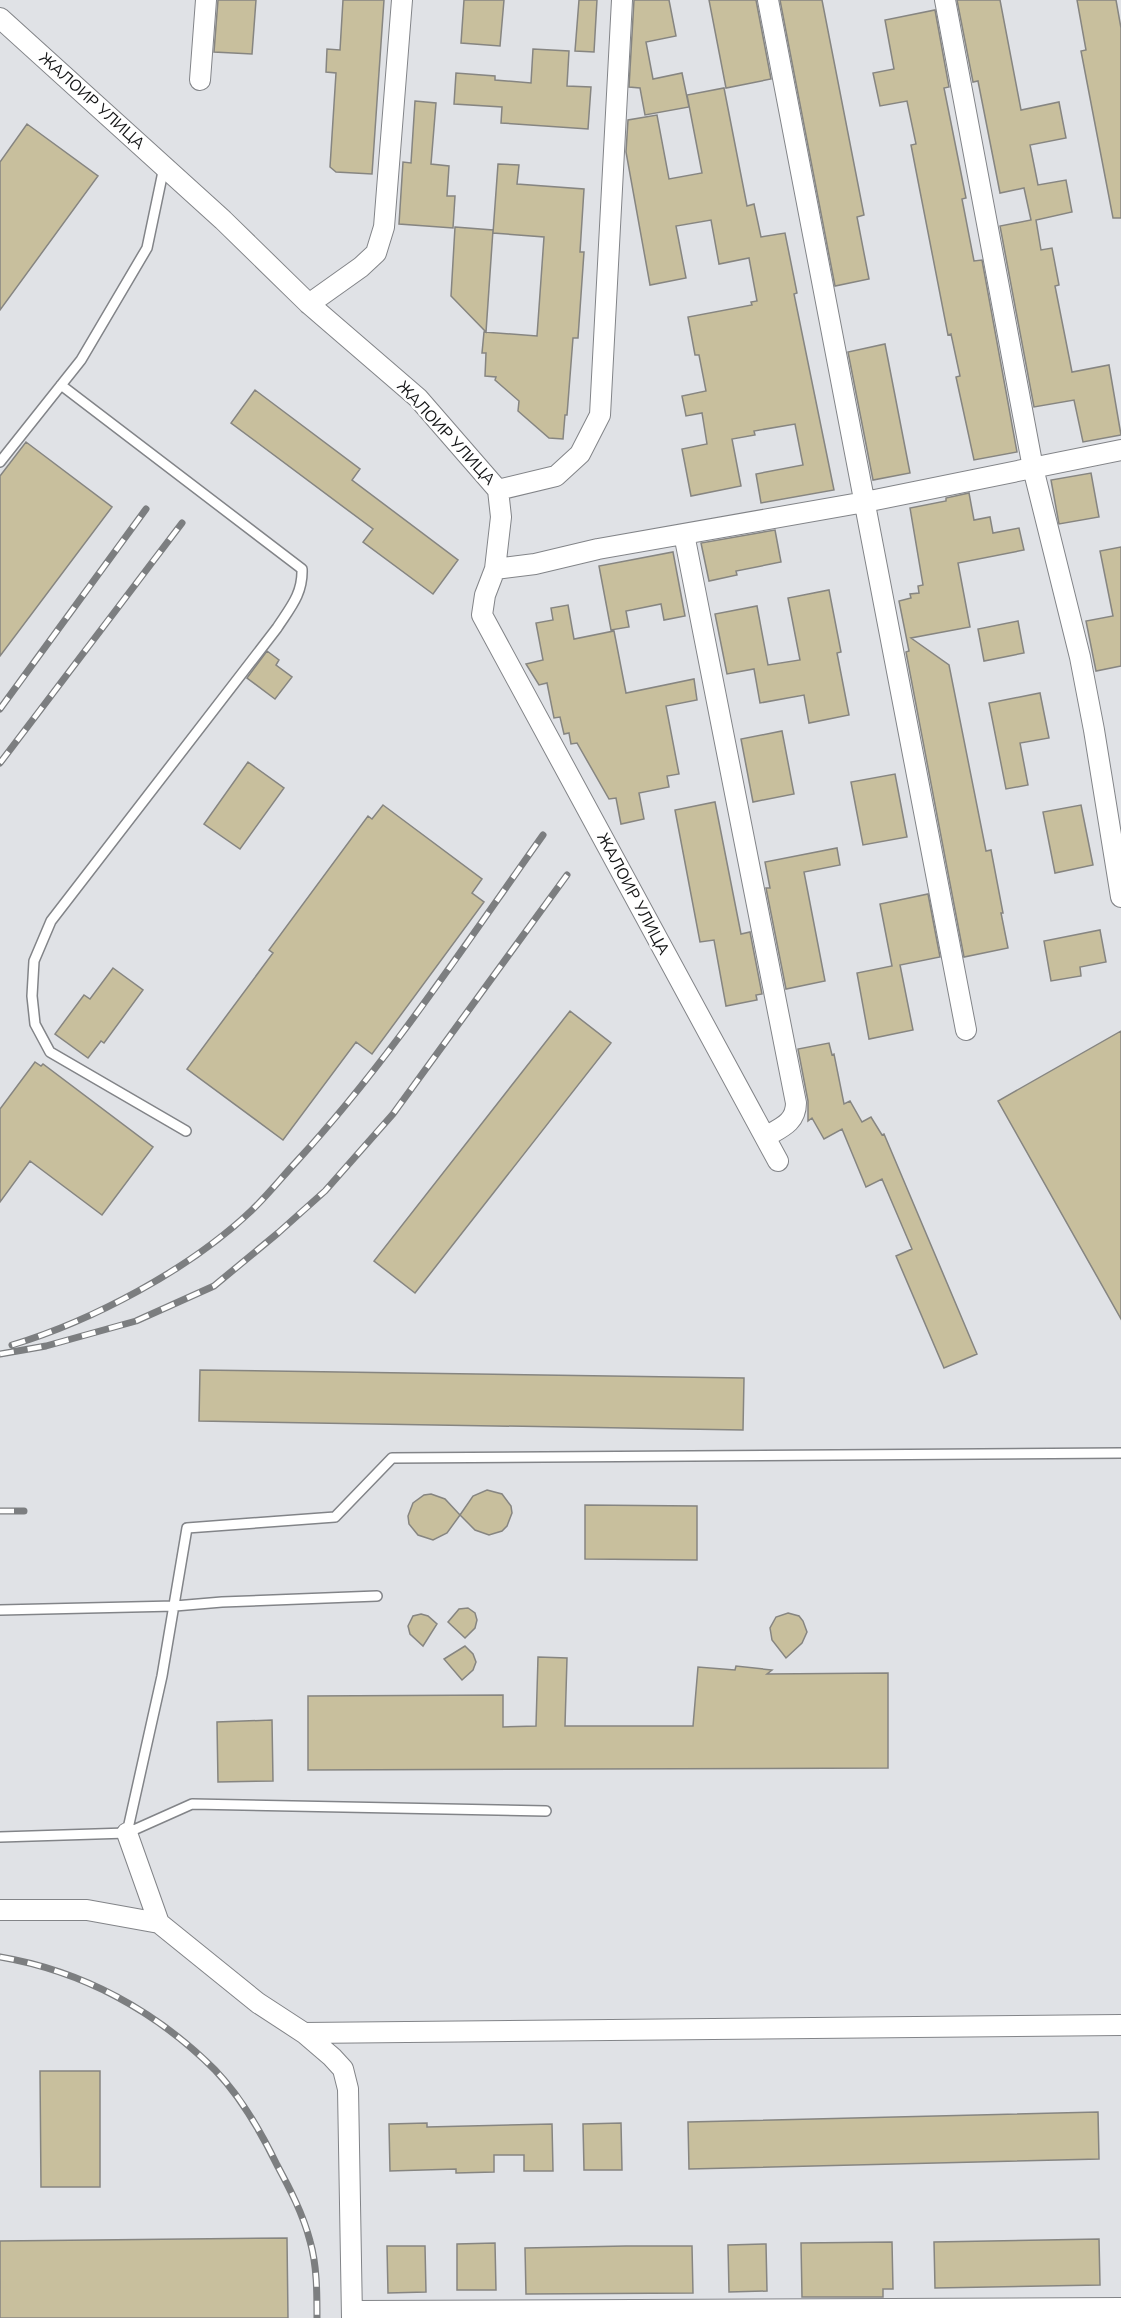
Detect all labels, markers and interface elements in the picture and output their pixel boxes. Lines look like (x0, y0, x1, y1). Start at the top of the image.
street label: ЖАЛОИР УЛИЦА (34, 48, 150, 155)
street label: ЖАЛОИР УЛИЦА (392, 376, 500, 490)
street label: ЖАЛОИР УЛИЦА (592, 829, 675, 959)

